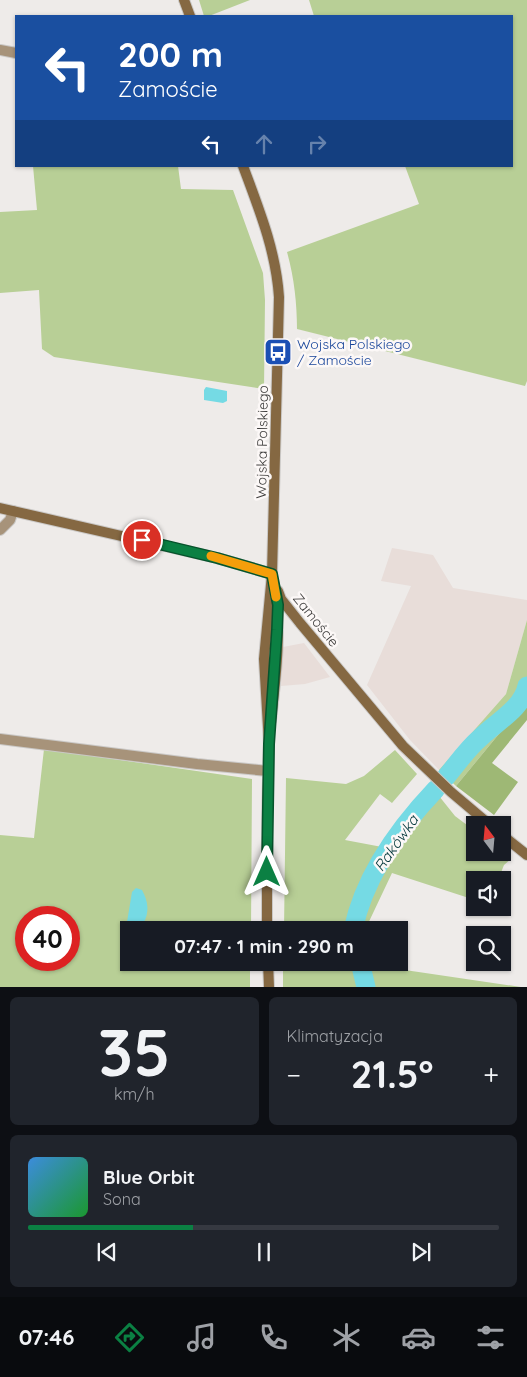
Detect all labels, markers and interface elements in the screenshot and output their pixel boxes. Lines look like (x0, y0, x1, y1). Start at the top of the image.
text: 200 m (118, 32, 223, 76)
icon: left (35, 35, 100, 100)
text: Zamoście (118, 75, 218, 103)
icon: left (197, 130, 225, 158)
icon: ahead (250, 130, 278, 158)
icon: right (303, 130, 331, 158)
place label: Wojska Polskiego / Zamoście (297, 335, 411, 369)
bus stop icon: Wojska Polskiego / Zamoście (263, 337, 293, 367)
street label: Wojska Polskiego (252, 385, 272, 499)
pin (121, 519, 163, 561)
icon: arrive (128, 526, 156, 554)
street label: Zamoście (289, 590, 343, 650)
water label: Rakówka (370, 810, 423, 875)
north arrow (466, 816, 511, 861)
map controls (466, 816, 511, 971)
position arrow (240, 845, 292, 897)
button: sound (466, 871, 511, 916)
speed limit sign: 40 (15, 906, 80, 971)
button: search (466, 926, 511, 971)
text: 07:47 · 1 min · 290 m (174, 934, 354, 958)
text: 35 (98, 1011, 170, 1092)
text: Klimatyzacja (287, 1026, 383, 1046)
text: 21.5° (351, 1050, 433, 1098)
text: − (287, 1057, 301, 1092)
text: + (483, 1057, 499, 1092)
text: km/h (114, 1084, 155, 1104)
text: Blue Orbit (103, 1165, 195, 1189)
text: Sona (103, 1189, 141, 1209)
icon: previous (93, 1238, 121, 1266)
icon: pause (250, 1238, 278, 1266)
icon: next (407, 1238, 435, 1266)
icon: directions (112, 1320, 147, 1355)
icon: music (184, 1320, 219, 1355)
icon: phone (256, 1320, 291, 1355)
icon: climate (329, 1320, 364, 1355)
icon: car (401, 1320, 436, 1355)
icon: filters (473, 1320, 508, 1355)
text: 07:46 (19, 1323, 74, 1351)

